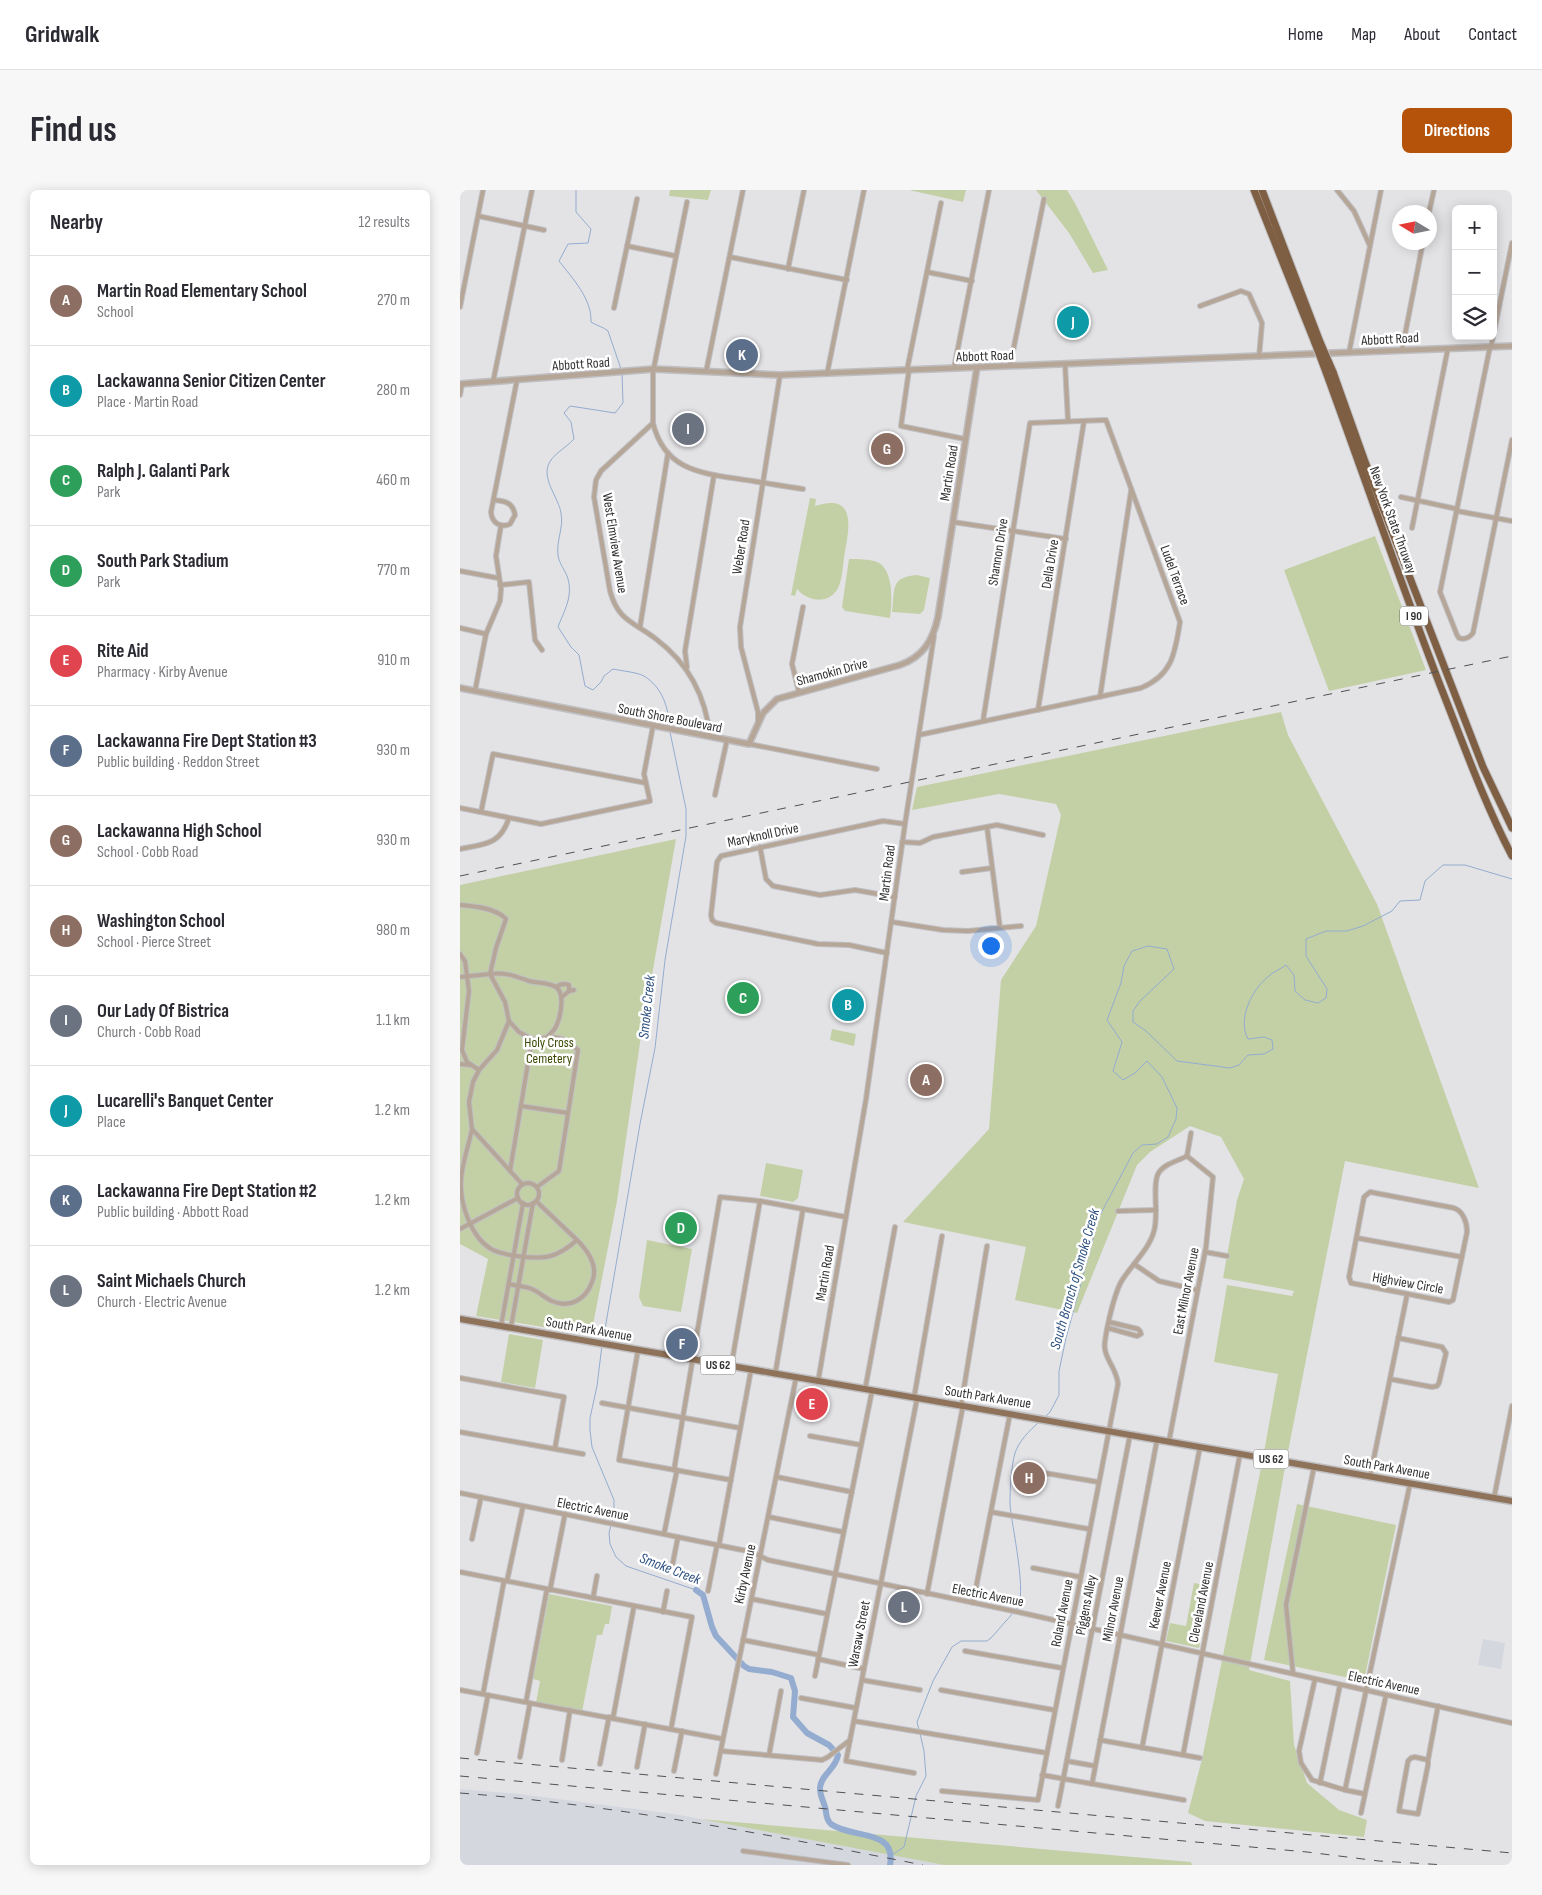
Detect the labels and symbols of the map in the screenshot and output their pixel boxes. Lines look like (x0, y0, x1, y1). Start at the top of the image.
north arrow (1392, 205, 1437, 250)
pin: J (1057, 303, 1089, 341)
street label: Abbott Road (1360, 329, 1419, 349)
pin: K (726, 336, 758, 374)
street label: Abbott Road (955, 346, 1014, 366)
street label: Abbott Road (551, 353, 611, 375)
pin: I (672, 410, 704, 448)
pin: G (871, 430, 903, 468)
street label: Martin Road (936, 444, 962, 502)
street label: New York State Thruway (1366, 464, 1420, 576)
street label: West Elmview Avenue (599, 492, 631, 594)
street label: Shannon Drive (984, 517, 1012, 587)
street label: Weber Road (728, 518, 754, 576)
street label: Della Drive (1038, 538, 1062, 590)
street label: Ludel Terrace (1156, 543, 1194, 607)
road number: I 90 (1400, 606, 1428, 626)
street label: Shamokin Drive (795, 654, 869, 690)
street label: South Shore Boulevard (616, 700, 724, 736)
street label: Maryknoll Drive (726, 819, 800, 851)
street label: Martin Road (875, 844, 899, 902)
your location (978, 933, 1004, 959)
water label: Smoke Creek (634, 974, 660, 1040)
pin: C (727, 979, 759, 1017)
pin: B (832, 986, 864, 1024)
park label: Holy Cross Cemetery (524, 1034, 574, 1067)
pin: A (910, 1061, 942, 1099)
water label: South Branch of Smoke Creek (1046, 1206, 1104, 1352)
pin: D (665, 1209, 697, 1247)
street label: Martin Road (812, 1244, 838, 1302)
street label: East Milnor Avenue (1169, 1246, 1203, 1336)
street label: Highview Circle (1371, 1268, 1445, 1298)
street label: South Park Avenue (545, 1313, 633, 1345)
pin: F (666, 1325, 698, 1363)
road number: US 62 (700, 1356, 736, 1374)
street label: South Park Avenue (944, 1382, 1032, 1412)
pin: E (796, 1385, 828, 1423)
road number: US 62 (1254, 1450, 1288, 1468)
street label: South Park Avenue (1343, 1451, 1431, 1483)
pin: H (1013, 1459, 1045, 1497)
street label: Electric Avenue (556, 1494, 630, 1524)
street label: Kirby Avenue (730, 1543, 760, 1605)
water label: Smoke Creek (637, 1549, 704, 1589)
street label: Keever Avenue (1145, 1560, 1175, 1630)
street label: Cleveland Avenue (1185, 1560, 1217, 1644)
street label: Piggens Alley (1072, 1573, 1100, 1636)
street label: Milnor Avenue (1098, 1575, 1128, 1643)
street label: Roland Avenue (1047, 1578, 1077, 1648)
street label: Electric Avenue (951, 1580, 1025, 1610)
pin: L (888, 1588, 920, 1626)
street label: Warsaw Street (844, 1599, 874, 1669)
street label: Electric Avenue (1347, 1667, 1421, 1699)

